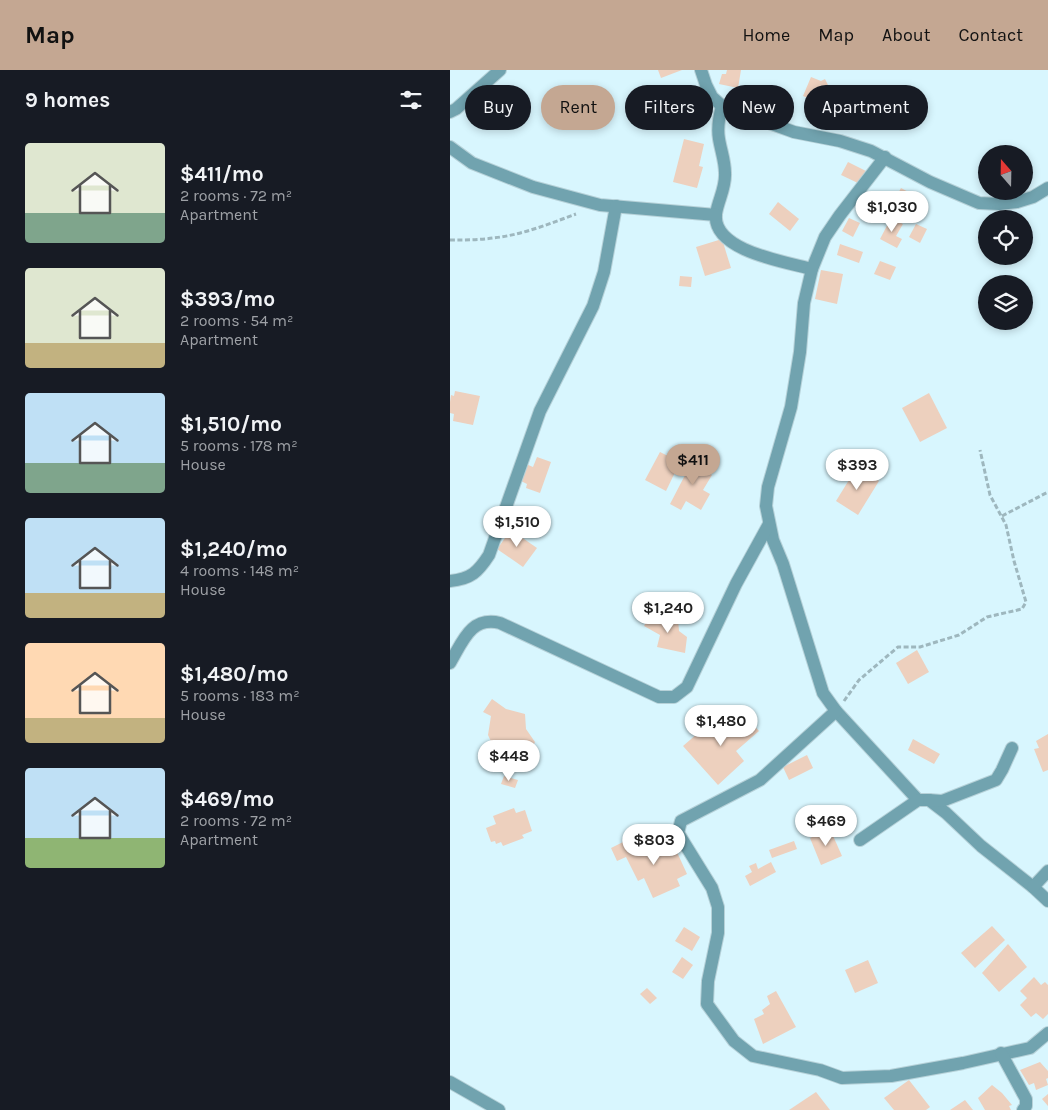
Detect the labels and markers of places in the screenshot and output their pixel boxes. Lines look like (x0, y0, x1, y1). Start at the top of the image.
pin: $1,030 (851, 190, 933, 233)
pin: $411 (663, 444, 723, 486)
pin: $393 (827, 448, 887, 491)
pin: $1,510 (476, 506, 558, 548)
pin: $1,240 (627, 592, 709, 634)
pin: $1,480 (680, 704, 762, 747)
pin: $448 (479, 740, 539, 782)
pin: $469 (796, 804, 856, 847)
pin: $803 (624, 824, 684, 866)

